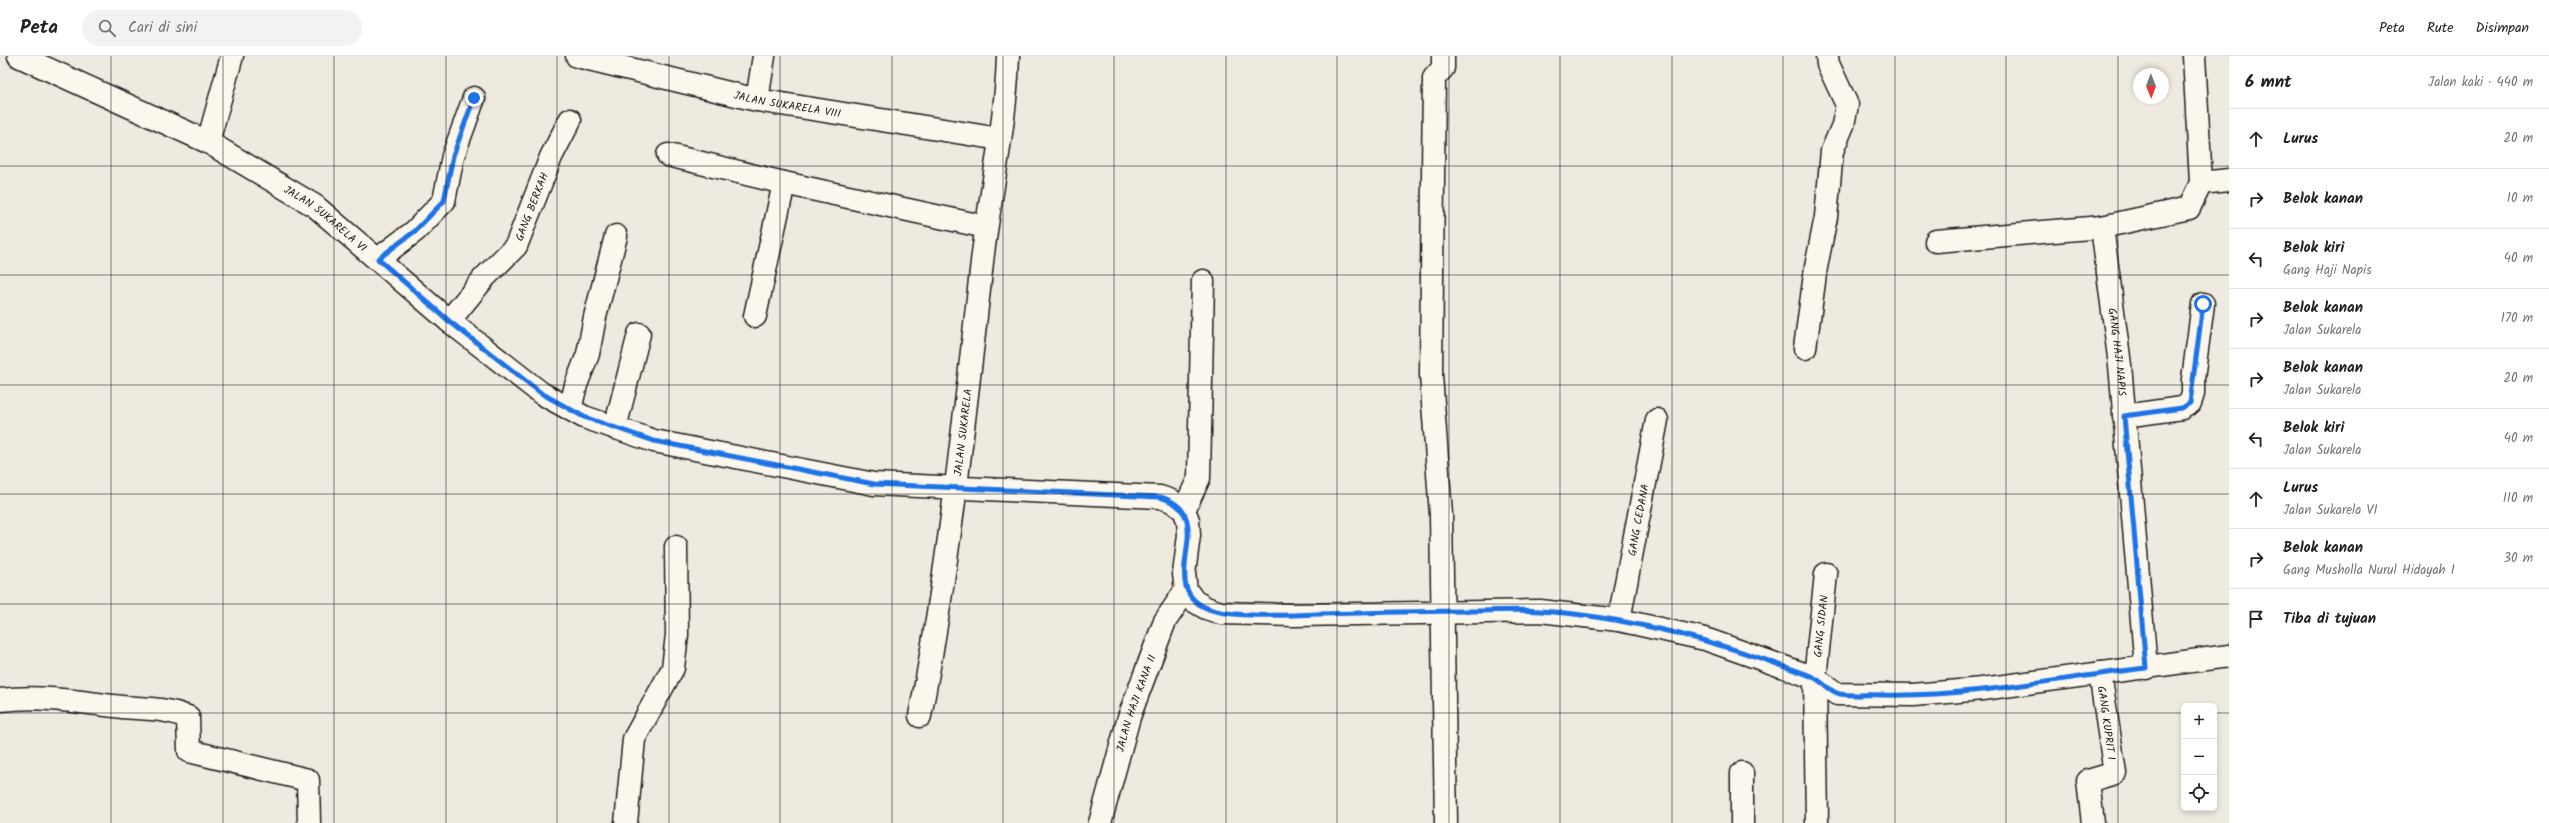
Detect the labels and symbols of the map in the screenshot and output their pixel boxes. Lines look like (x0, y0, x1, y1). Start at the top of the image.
north arrow (2133, 68, 2169, 104)
street label: JALAN SUKARELA VIII (732, 87, 842, 123)
route end (465, 89, 483, 107)
street label: GANG BERKAH (511, 170, 554, 244)
street label: JALAN SUKARELA VI (280, 181, 371, 257)
route start (2194, 295, 2212, 313)
street label: GANG HAJI NAPIS (2103, 307, 2131, 397)
street label: JALAN SUKARELA (949, 387, 978, 477)
street label: GANG CEDANA (1623, 482, 1655, 558)
street label: GANG SIDAN (1809, 594, 1834, 658)
street label: JALAN HAJI KANA II (1112, 652, 1162, 754)
street label: GANG KUPRIT I (2092, 685, 2120, 761)

